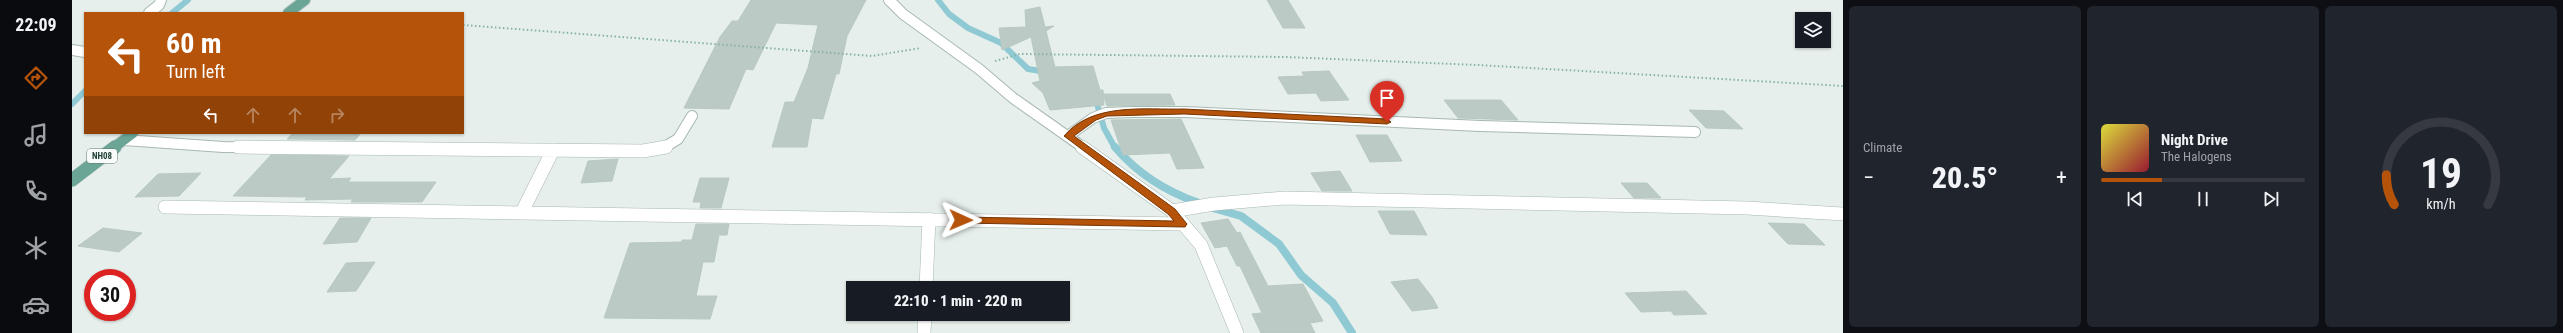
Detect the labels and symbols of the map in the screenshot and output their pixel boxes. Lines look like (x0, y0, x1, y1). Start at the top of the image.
pin (1370, 81, 1404, 122)
road number: NH08 (87, 149, 117, 163)
position arrow (940, 199, 982, 241)
speed limit sign: 30 (84, 269, 136, 321)

